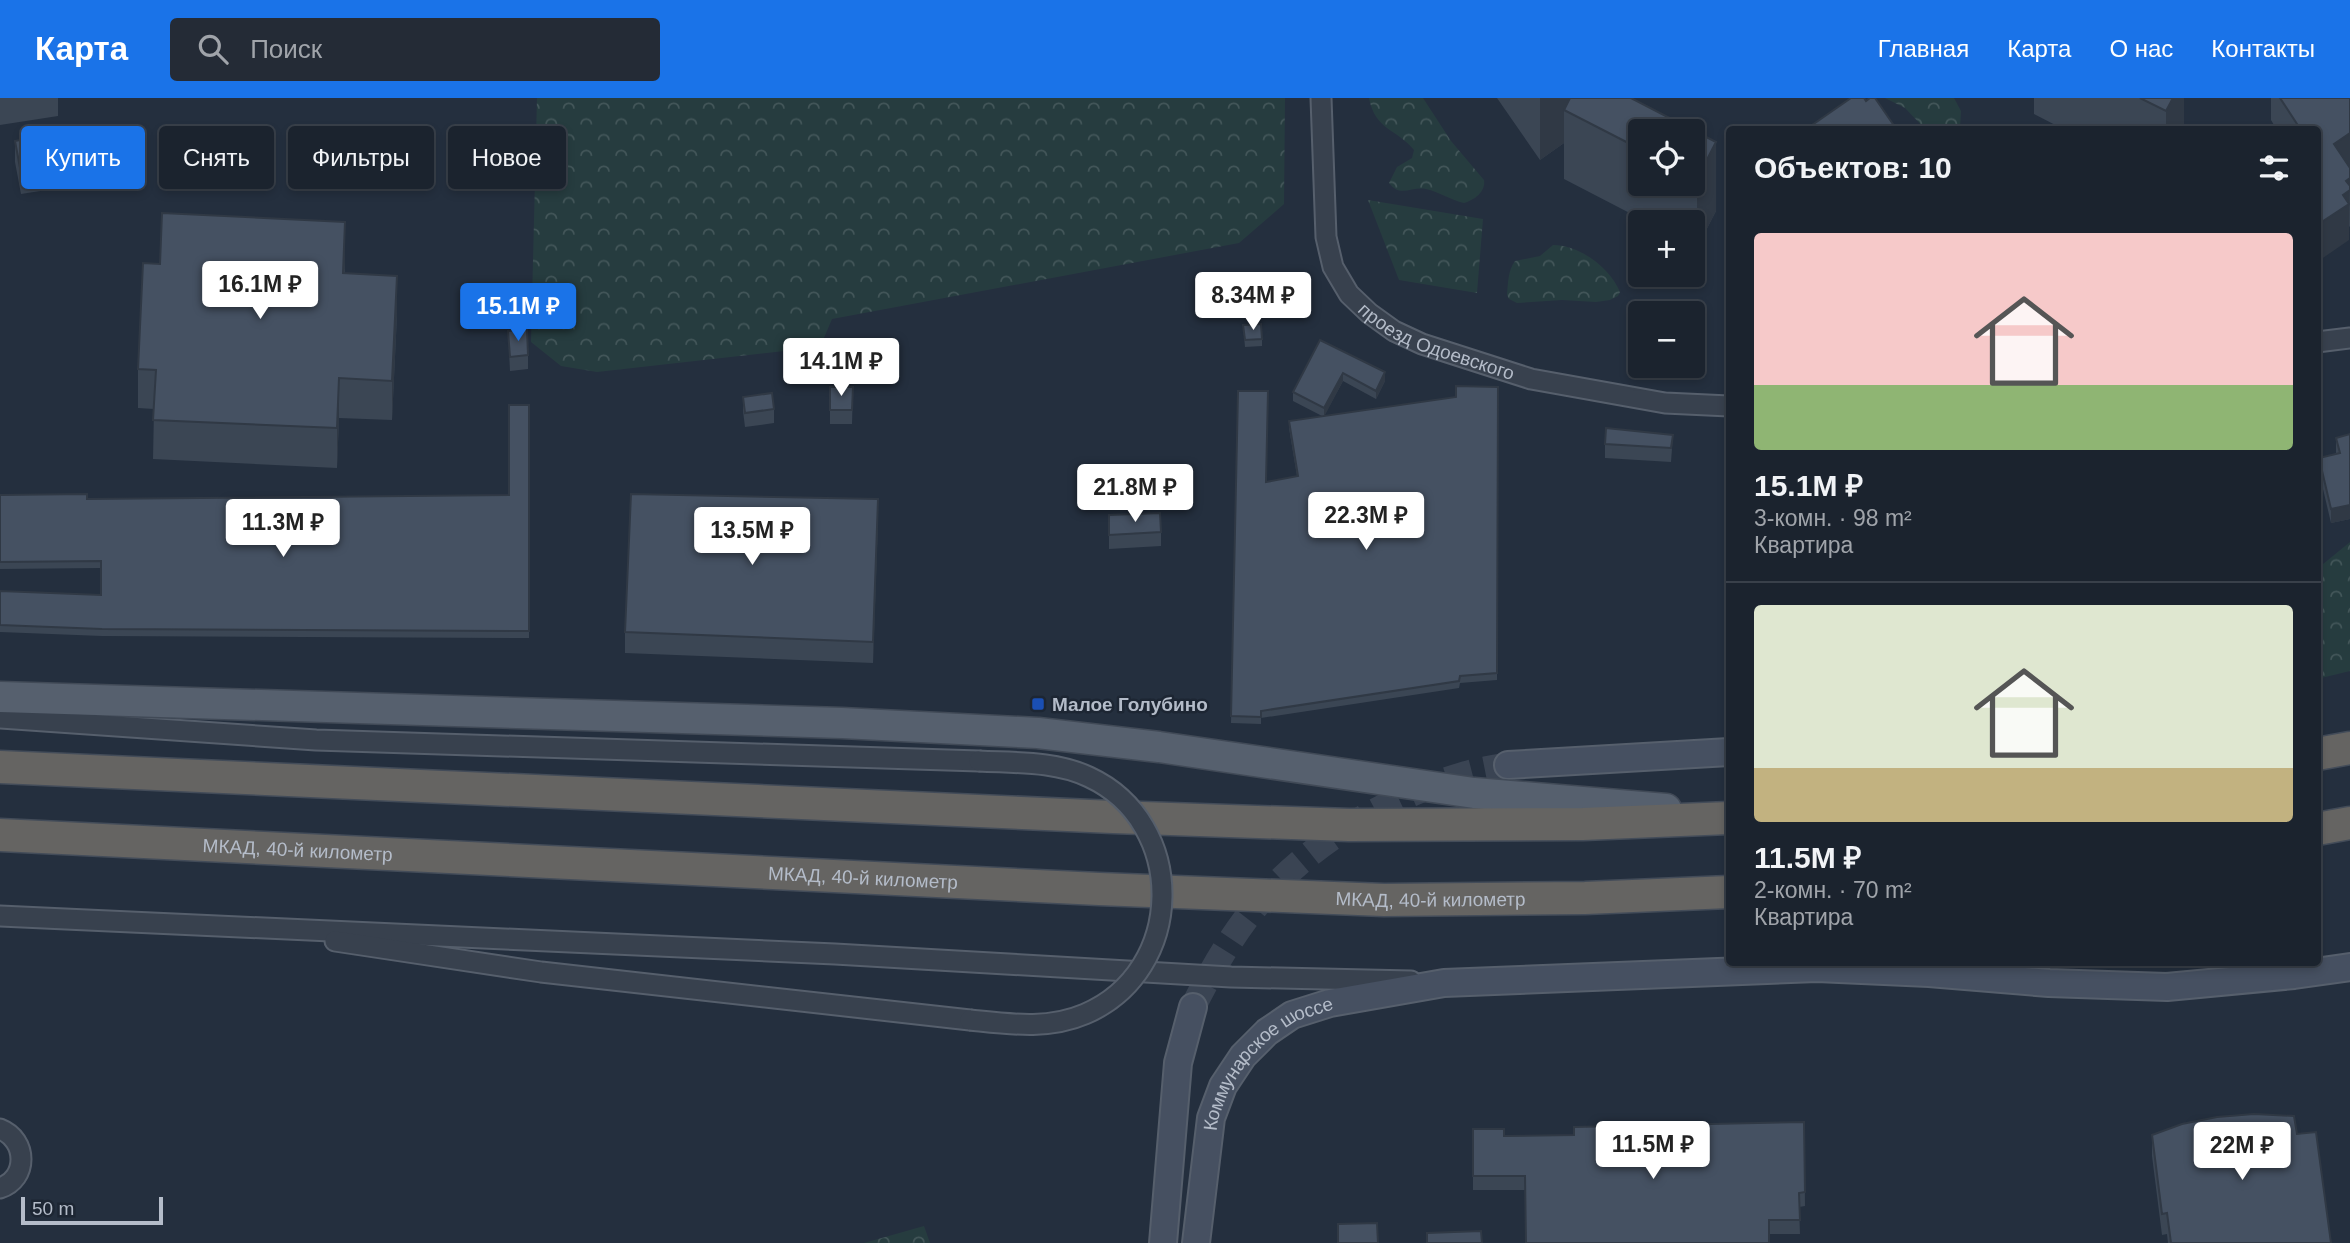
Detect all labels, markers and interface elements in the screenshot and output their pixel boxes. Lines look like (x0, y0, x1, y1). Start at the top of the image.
search box (170, 18, 660, 81)
text: Карта (35, 30, 128, 67)
icon: search (194, 30, 232, 68)
text: Поиск (250, 34, 322, 64)
text: Главная (1878, 35, 1969, 62)
text: Карта (2007, 35, 2071, 62)
text: О нас (2109, 35, 2173, 62)
text: Контакты (2211, 35, 2315, 62)
map controls (1628, 119, 1705, 378)
button: locate (1628, 119, 1705, 196)
chip: Купить (21, 126, 145, 189)
chip: Снять (159, 126, 274, 189)
chip: Фильтры (288, 126, 434, 189)
chip: Новое (448, 126, 566, 189)
icon: filters (2255, 149, 2293, 187)
text: Объектов: 10 (1754, 151, 1952, 184)
button: + (1628, 210, 1705, 287)
pin: 16.1M ₽ (195, 262, 325, 321)
text: 16.1M ₽ (218, 271, 302, 297)
pin: 8.34M ₽ (1188, 272, 1318, 332)
icon: home (1961, 278, 2087, 404)
text: 8.34M ₽ (1211, 282, 1295, 308)
pin: 15.1M ₽ (453, 284, 583, 343)
text: 15.1M ₽ (476, 293, 560, 319)
street label: проезд Одоевского (1354, 299, 1517, 384)
button: − (1628, 301, 1705, 378)
pin: 14.1M ₽ (776, 338, 906, 398)
text: 14.1M ₽ (799, 348, 883, 374)
pin: 21.8M ₽ (1070, 464, 1200, 524)
text: 15.1M ₽ (1754, 469, 1863, 502)
text: 21.8M ₽ (1093, 474, 1177, 500)
pin: 22.3M ₽ (1301, 492, 1431, 552)
pin: 11.3M ₽ (218, 500, 348, 559)
text: 22.3M ₽ (1324, 502, 1408, 528)
text: 3-комн. · 98 m² (1754, 505, 1912, 531)
pin: 13.5M ₽ (687, 508, 817, 567)
text: 11.3M ₽ (242, 509, 324, 535)
text: 13.5M ₽ (710, 517, 794, 543)
text: Квартира (1754, 532, 1853, 558)
icon: home (1961, 650, 2087, 776)
place label: Малое Голубино (1052, 694, 1208, 715)
marker: Малое Голубино (1030, 696, 1046, 712)
street label: МКАД, 40-й километр (202, 835, 393, 865)
text: 11.5M ₽ (1754, 841, 1862, 874)
street label: МКАД, 40-й километр (767, 863, 958, 893)
text: 2-комн. · 70 m² (1754, 877, 1912, 903)
street label: МКАД, 40-й километр (1335, 888, 1526, 911)
text: Квартира (1754, 904, 1853, 930)
street label: Коммунарское шоссе (1200, 993, 1336, 1132)
pin: 11.5M ₽ (1588, 1122, 1718, 1181)
pin: 22M ₽ (2193, 1122, 2291, 1182)
text: 11.5M ₽ (1612, 1131, 1694, 1157)
text: 22M ₽ (2210, 1132, 2274, 1158)
scale bar (21, 1194, 163, 1226)
text: 50 m (32, 1198, 74, 1219)

